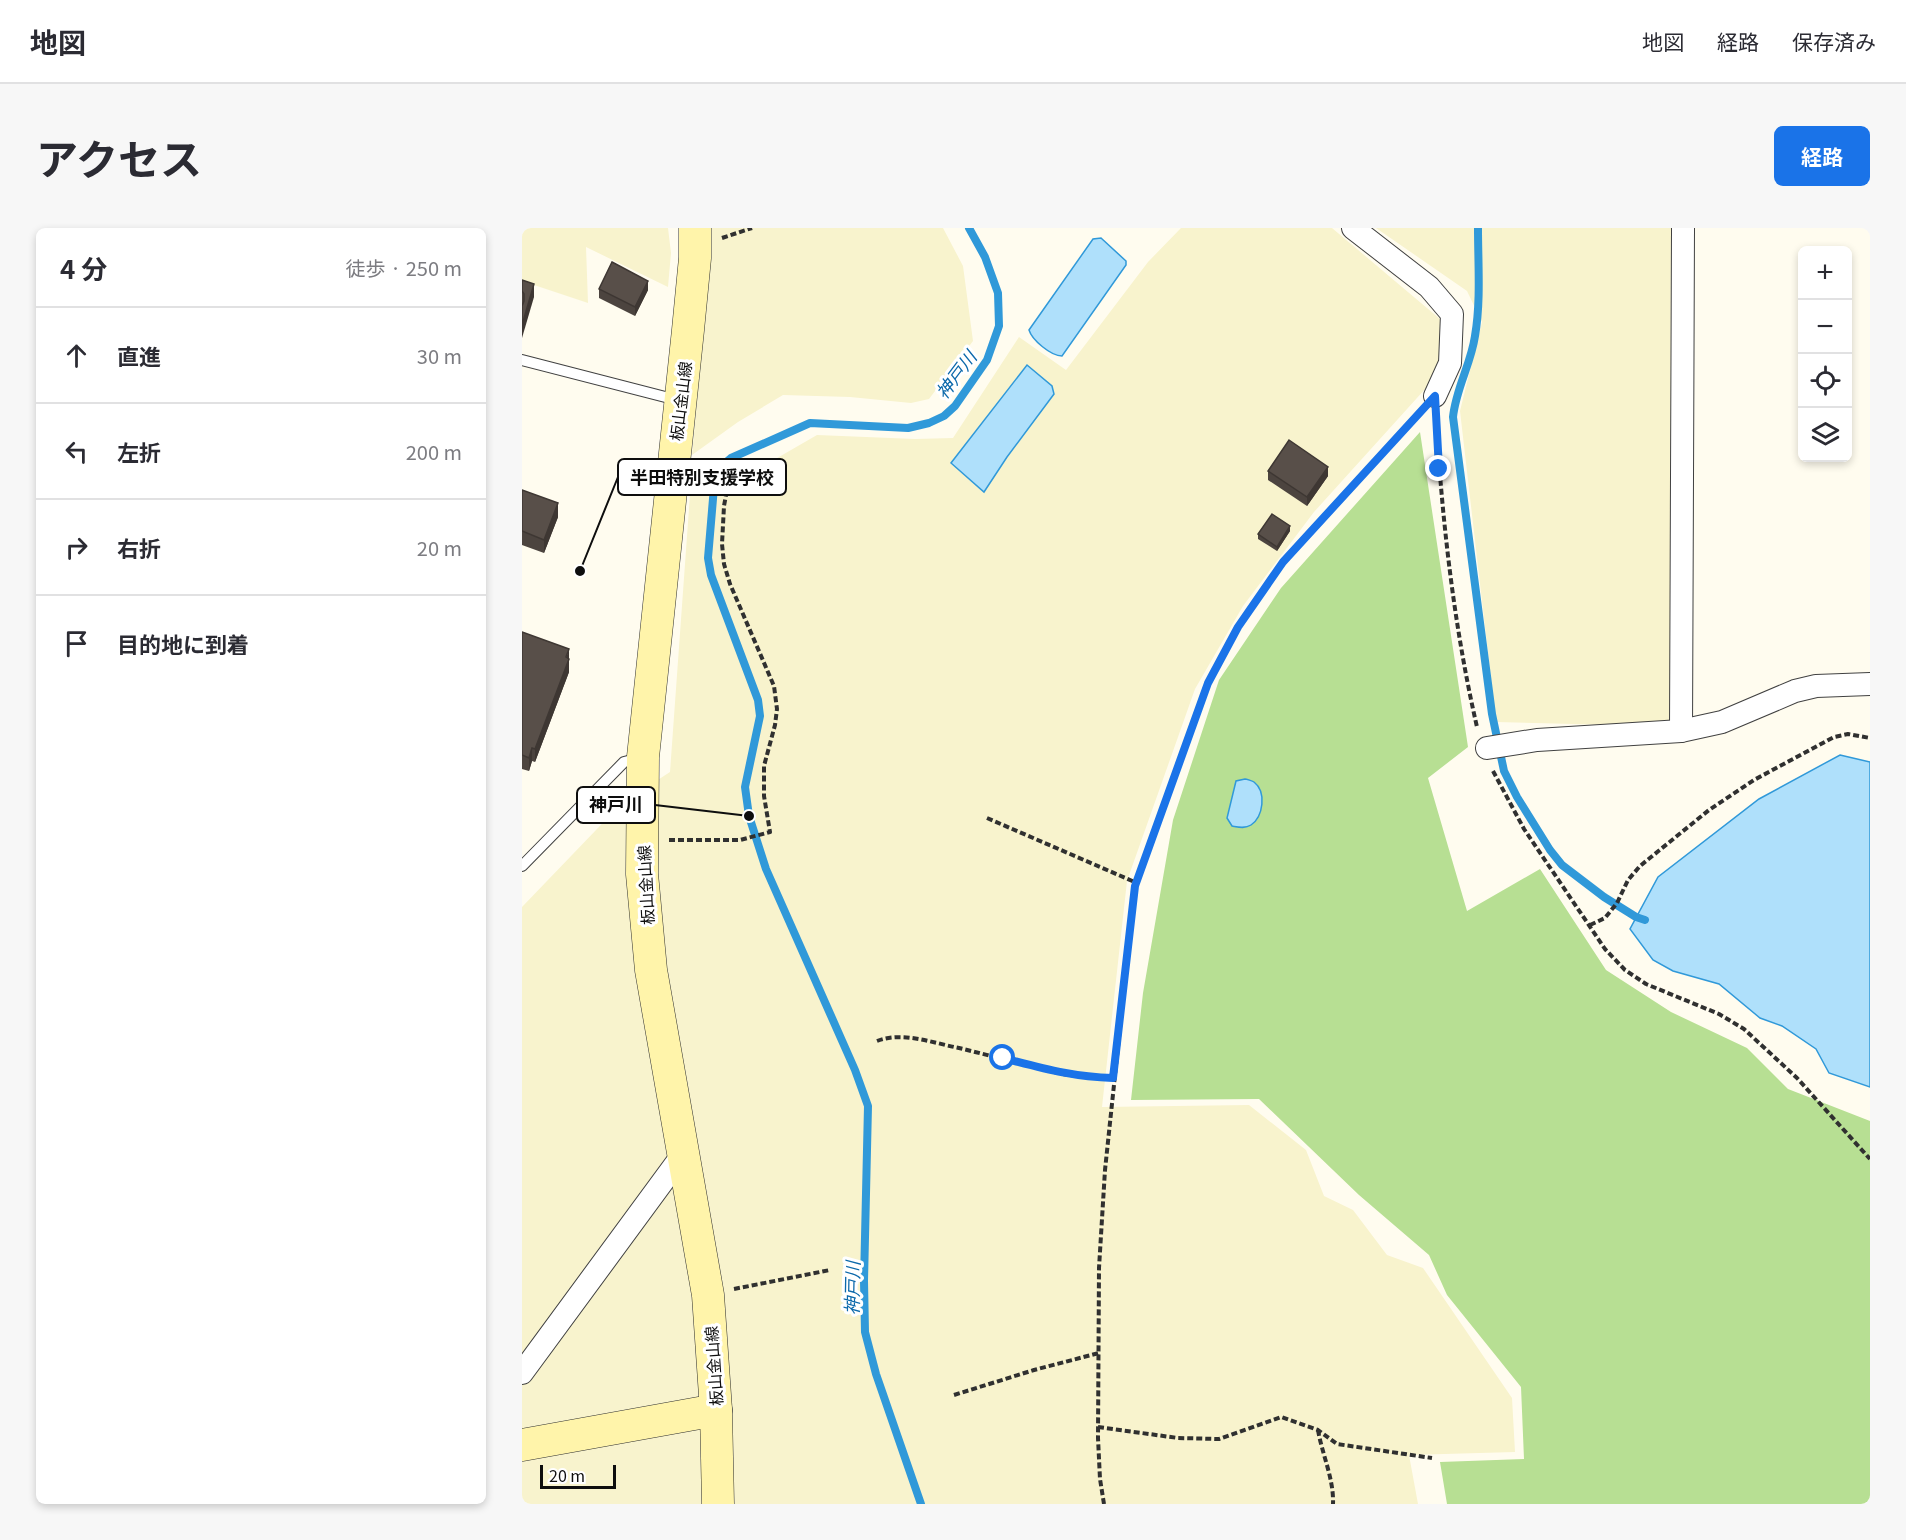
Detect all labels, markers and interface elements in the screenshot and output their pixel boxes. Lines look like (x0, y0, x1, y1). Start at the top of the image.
text: 地図 (30, 21, 86, 61)
text: 地図 (1642, 26, 1684, 56)
text: 経路 (1717, 26, 1759, 56)
text: 保存済み (1792, 26, 1876, 56)
text: アクセス (36, 126, 202, 187)
button: 経路 (1774, 126, 1870, 186)
map controls (1798, 246, 1852, 462)
button: + (1798, 246, 1852, 300)
text: 4 分 (60, 249, 107, 286)
text: 徒歩 · 250 m (346, 253, 462, 282)
button: − (1798, 300, 1852, 354)
icon: ahead (60, 339, 93, 372)
text: 直進 (117, 339, 161, 371)
text: 30 m (417, 341, 462, 370)
water label: 神戸川 (928, 343, 983, 403)
button: locate (1798, 354, 1852, 408)
street label: 板山金山線 (663, 360, 697, 442)
button: layers (1798, 408, 1852, 462)
icon: left (60, 435, 93, 468)
text: 左折 (117, 435, 161, 467)
text: 200 m (406, 437, 462, 466)
route end (1425, 455, 1451, 481)
callout: 半田特別支援学校 (618, 459, 786, 495)
text: 半田特別支援学校 (630, 463, 774, 489)
icon: right (60, 531, 93, 564)
text: 右折 (117, 531, 161, 563)
text: 20 m (417, 533, 462, 562)
icon: arrive (60, 627, 93, 660)
text: 目的地に到着 (117, 627, 249, 659)
callout: 神戸川 (577, 787, 655, 823)
text: 神戸川 (589, 790, 643, 816)
street label: 板山金山線 (631, 844, 659, 926)
route start (989, 1044, 1015, 1070)
water label: 神戸川 (838, 1259, 865, 1315)
street label: 板山金山線 (698, 1325, 728, 1407)
scale bar (540, 1462, 616, 1490)
text: 20 m (549, 1463, 585, 1487)

